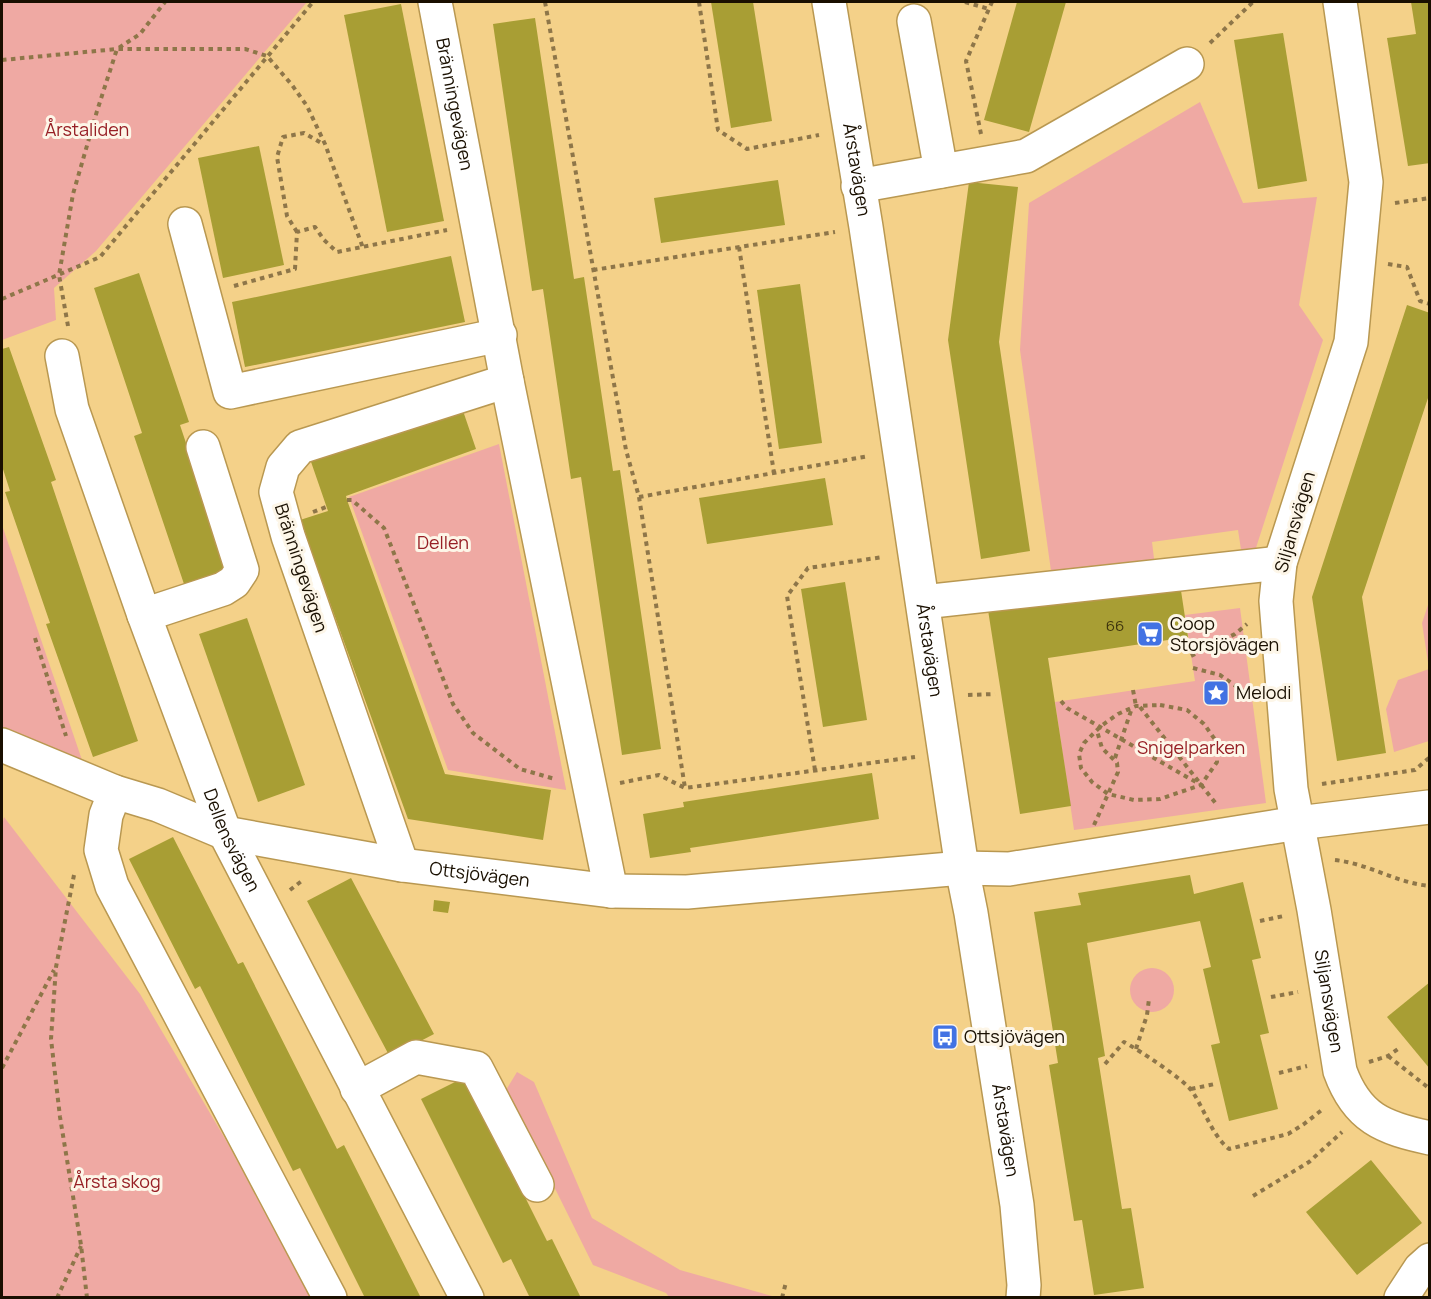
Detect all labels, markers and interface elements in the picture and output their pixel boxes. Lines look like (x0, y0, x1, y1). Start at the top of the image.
street label: Bränningevägen (431, 36, 480, 172)
park label: Årstaliden (45, 117, 129, 141)
street label: Årstavägen (838, 121, 877, 218)
street label: Siljansvägen (1268, 468, 1320, 575)
street label: Bränningevägen (270, 500, 334, 635)
park label: Dellen (417, 530, 469, 554)
street label: Årstavägen (912, 602, 949, 698)
place label: Coop Storsjövägen (1170, 611, 1279, 656)
house number: 66 (1106, 615, 1124, 636)
supermarket icon: Coop Storsjövägen (1135, 619, 1165, 649)
place icon: Melodi (1201, 678, 1231, 708)
place label: Melodi (1236, 680, 1291, 704)
park label: Snigelparken (1137, 735, 1245, 759)
street label: Dellensvägen (199, 785, 267, 896)
street label: Ottsjövägen (428, 856, 531, 892)
street label: Siljansvägen (1310, 948, 1350, 1054)
bus stop icon: Ottsjövägen (930, 1022, 960, 1052)
place label: Ottsjövägen (964, 1024, 1065, 1048)
street label: Årstavägen (987, 1082, 1025, 1178)
park label: Årsta skog (73, 1169, 161, 1193)

